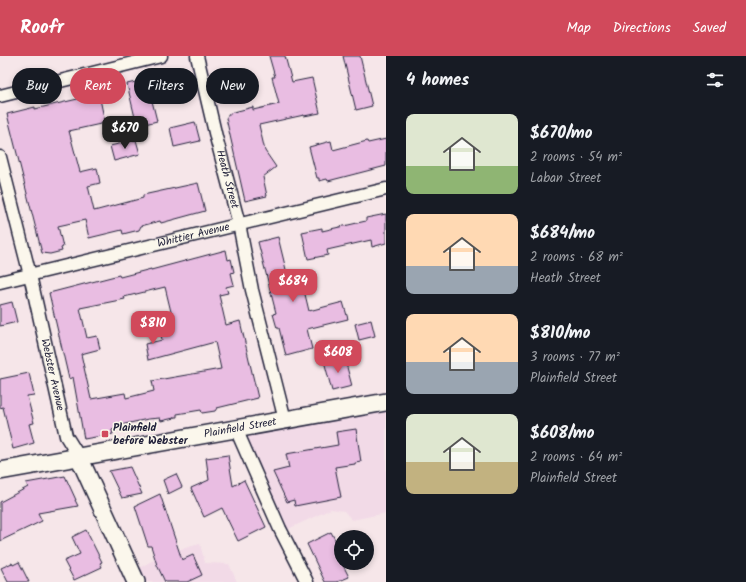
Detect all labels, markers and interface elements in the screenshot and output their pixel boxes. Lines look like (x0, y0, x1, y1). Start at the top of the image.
text: Roofr (20, 13, 64, 43)
text: Map (566, 17, 591, 39)
text: Directions (613, 17, 671, 39)
text: Saved (693, 17, 726, 39)
text: 4 homes (406, 67, 469, 94)
chip: Buy (12, 68, 62, 104)
chip: Rent (70, 68, 126, 104)
chip: Filters (134, 68, 198, 104)
chip: New (206, 68, 259, 104)
icon: filters (704, 69, 726, 91)
pin: $670 (101, 116, 149, 150)
text: $670 (111, 118, 139, 139)
text: $670/mo (530, 120, 593, 147)
icon: home (438, 130, 486, 178)
text: 2 rooms · 54 m² (530, 147, 622, 168)
street label: Heath Street (211, 148, 244, 211)
text: Laban Street (530, 168, 601, 189)
street label: Whittier Avenue (155, 218, 231, 253)
text: $684/mo (530, 220, 595, 247)
icon: home (438, 230, 486, 278)
text: 2 rooms · 68 m² (530, 247, 623, 268)
text: Heath Street (530, 268, 601, 289)
pin: $684 (269, 269, 317, 303)
text: $684 (278, 271, 308, 292)
pin: $810 (129, 311, 177, 345)
text: $810 (140, 313, 166, 334)
text: $810/mo (530, 320, 590, 347)
icon: home (438, 330, 486, 378)
street label: Webster Avenue (35, 337, 69, 413)
pin: $608 (314, 340, 362, 374)
text: $608 (323, 342, 353, 363)
text: 3 rooms · 77 m² (530, 347, 620, 368)
text: Plainfield Street (530, 368, 617, 389)
street label: Plainfield Street (202, 413, 279, 443)
place label: Plainfield before Webster (113, 419, 189, 450)
text: $608/mo (530, 420, 595, 447)
marker: Plainfield before Webster (100, 429, 110, 439)
icon: home (438, 430, 486, 478)
text: 2 rooms · 64 m² (530, 447, 622, 468)
text: Plainfield Street (530, 468, 617, 489)
map controls (334, 530, 374, 570)
button: locate (334, 530, 374, 570)

